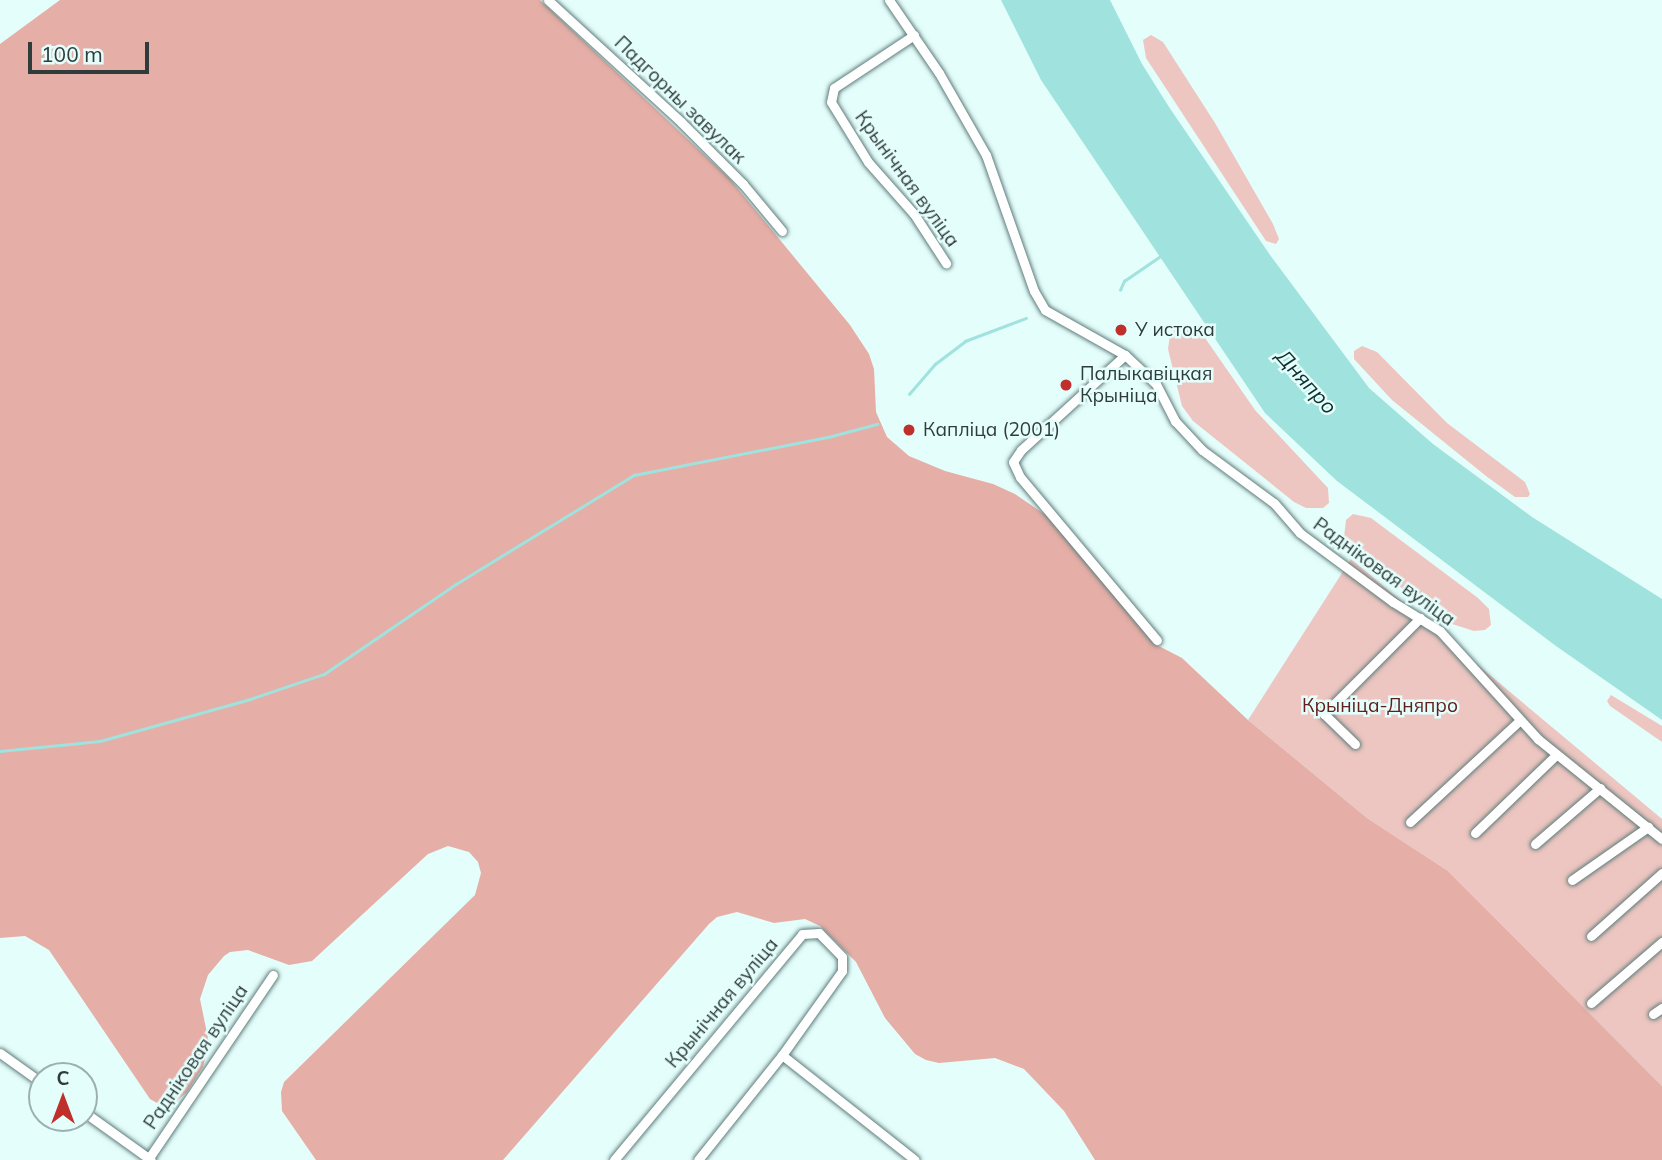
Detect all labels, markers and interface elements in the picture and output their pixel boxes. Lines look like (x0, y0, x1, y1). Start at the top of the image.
scale bar (32, 28, 152, 72)
street label: Падгорны завулак (610, 31, 750, 169)
text: 100 m (41, 41, 103, 67)
street label: Крынічная вуліца (850, 106, 964, 252)
place label: У истока (1135, 319, 1215, 341)
marker: У истока (1113, 322, 1129, 338)
water label: Дняпро (1271, 343, 1343, 419)
place label: Палыкавіцкая Крыніца (1080, 363, 1212, 407)
marker: Палыкавіцкая Крыніца (1058, 377, 1074, 393)
place label: Капліца (2001) (923, 419, 1060, 441)
marker: Капліца (2001) (901, 422, 917, 438)
street label: Радніковая вуліца (1309, 513, 1459, 631)
park label: Крыніца-Дняпро (1302, 695, 1458, 717)
street label: Крынічная вуліца (661, 933, 783, 1073)
street label: Радніковая вуліца (139, 980, 253, 1134)
north arrow (28, 1062, 98, 1132)
text: С (56, 1066, 70, 1090)

